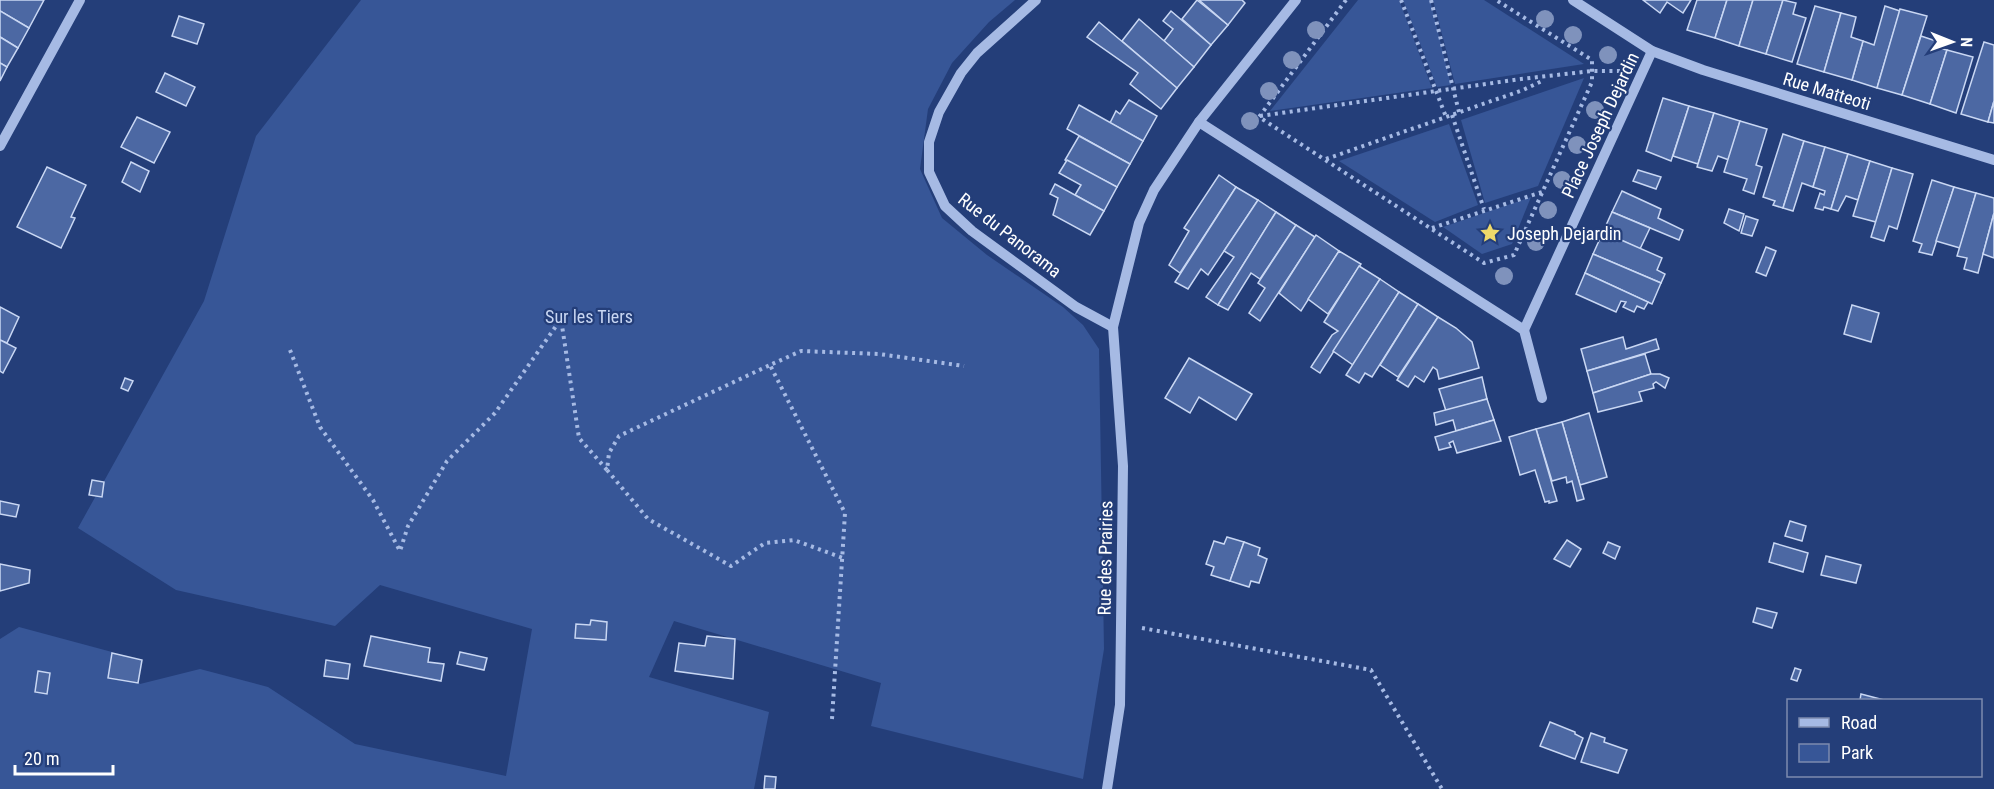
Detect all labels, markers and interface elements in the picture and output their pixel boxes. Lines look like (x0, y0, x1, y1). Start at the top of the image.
north arrow (1922, 12, 1982, 72)
text: N (1957, 37, 1976, 47)
street label: Place Joseph Dejardin (1557, 49, 1643, 201)
street label: Rue Matteoti (1781, 68, 1873, 114)
street label: Rue du Panorama (954, 188, 1066, 282)
place icon: Joseph Dejardin (1478, 221, 1502, 245)
place label: Joseph Dejardin (1507, 223, 1622, 244)
park label: Sur les Tiers (545, 306, 633, 327)
street label: Rue des Prairies (1094, 500, 1116, 616)
legend (1787, 699, 1982, 777)
text: Road (1841, 712, 1877, 733)
scale bar (15, 738, 112, 776)
text: Park (1841, 742, 1873, 763)
text: 20 m (24, 748, 59, 769)

